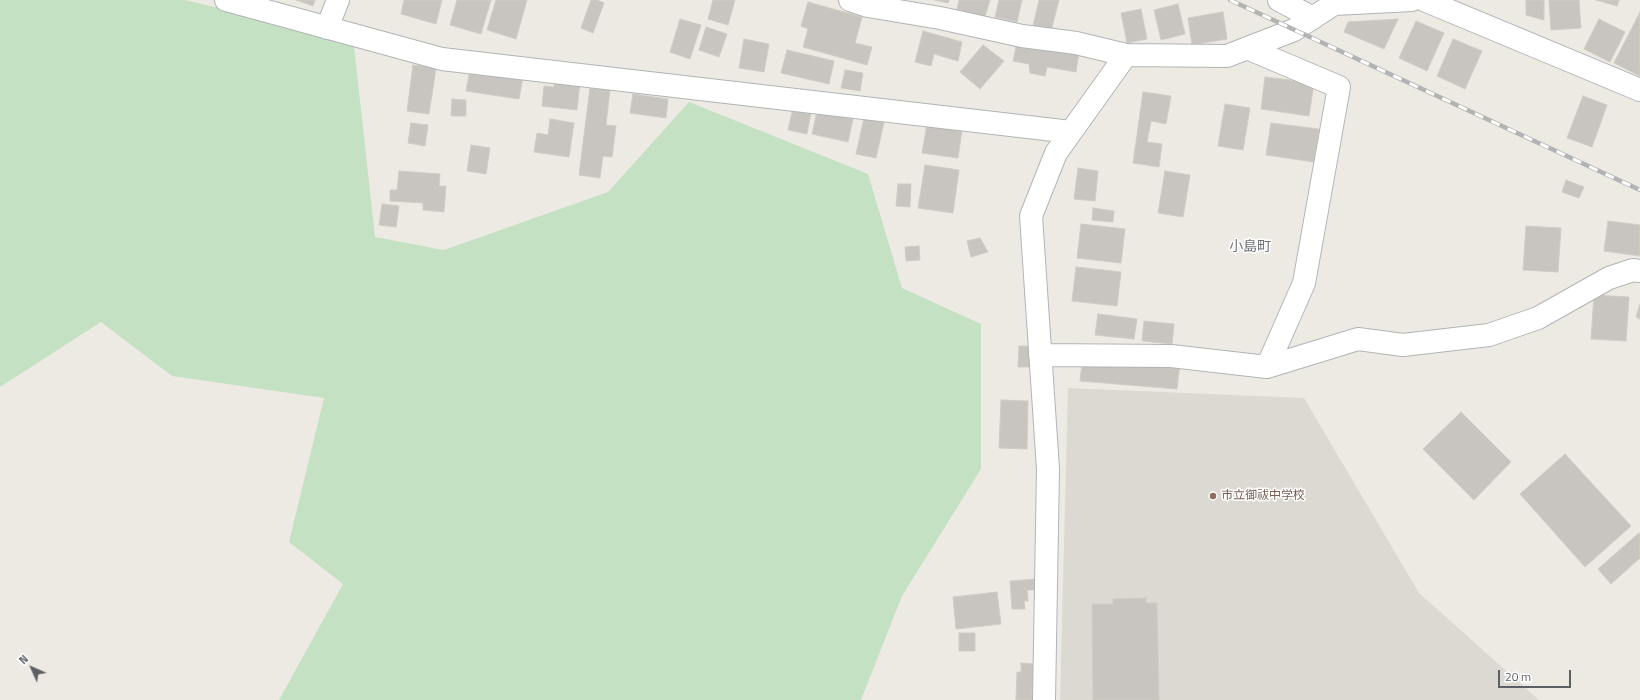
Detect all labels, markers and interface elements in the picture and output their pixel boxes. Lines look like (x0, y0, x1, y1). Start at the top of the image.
district label: 小島町 (1229, 240, 1271, 256)
place label: 市立御祓中学校 (1221, 489, 1305, 503)
marker: 市立御祓中学校 (1208, 491, 1218, 501)
north arrow (12, 648, 52, 688)
text: N (15, 651, 32, 668)
scale bar (1500, 662, 1573, 688)
text: 20 m (1505, 667, 1531, 686)

